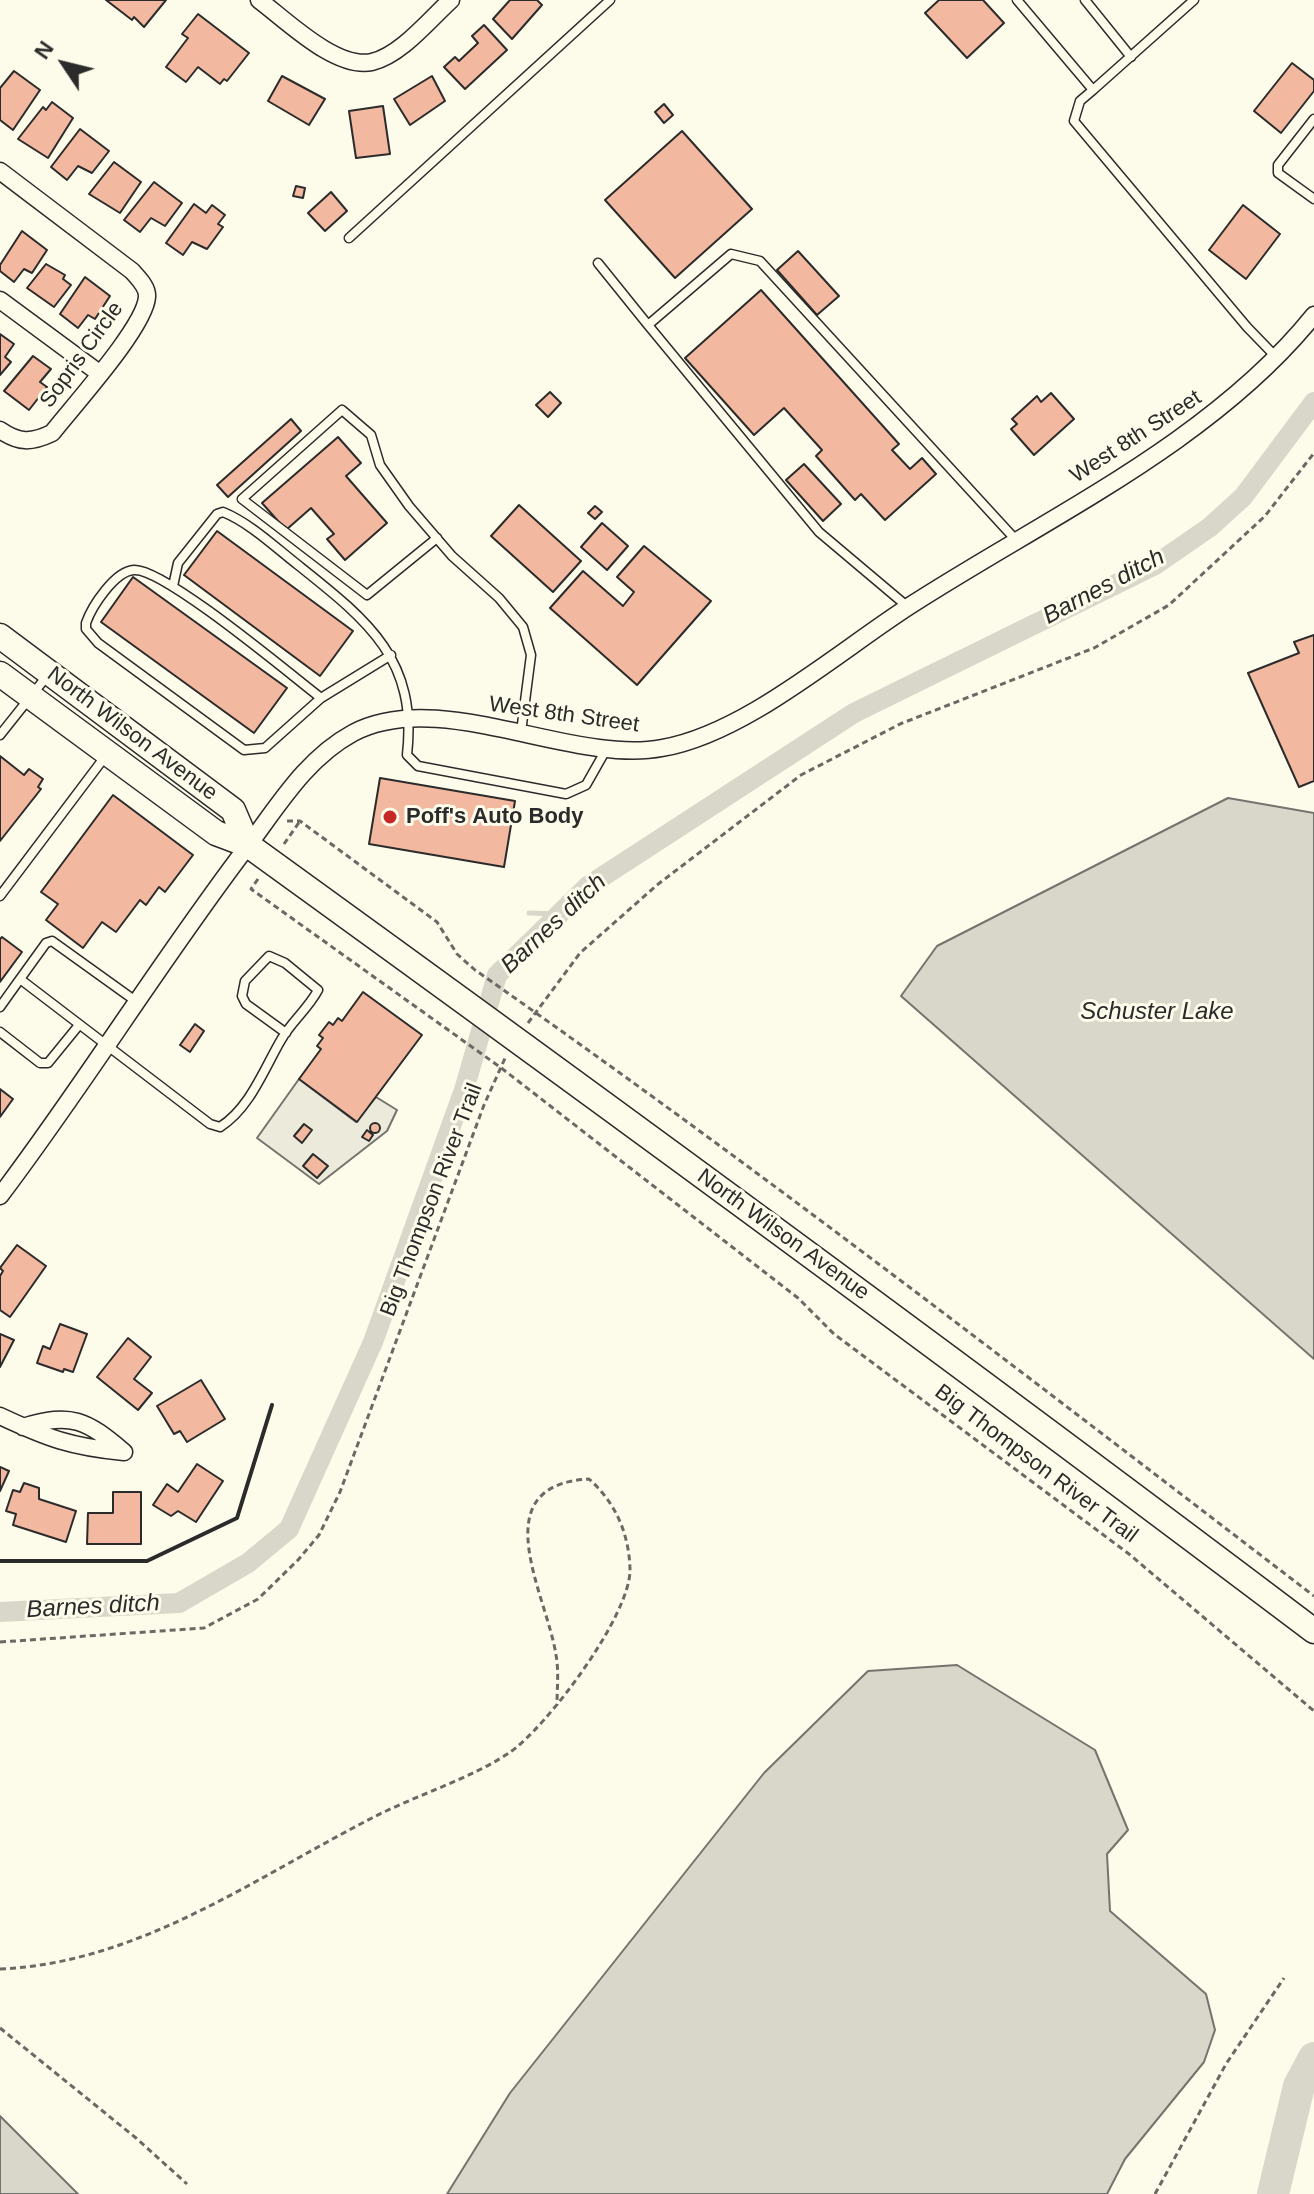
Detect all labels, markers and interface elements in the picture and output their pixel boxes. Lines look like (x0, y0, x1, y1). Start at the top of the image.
north arrow (24, 24, 104, 104)
text: N (29, 36, 59, 64)
street label: Sopris Circle (35, 297, 129, 413)
street label: West 8th Street (1065, 385, 1207, 489)
water label: Barnes ditch (1038, 543, 1170, 631)
street label: North Wilson Avenue (42, 661, 222, 807)
street label: West 8th Street (487, 691, 641, 739)
place label: Poff's Auto Body (406, 804, 584, 830)
marker: Poff's Auto Body (381, 808, 399, 826)
water label: Barnes ditch (495, 868, 613, 980)
water label: Schuster Lake (1080, 998, 1234, 1026)
street label: Big Thompson River Trail (375, 1080, 489, 1320)
street label: North Wilson Avenue (692, 1164, 874, 1306)
street label: Big Thompson River Trail (929, 1379, 1143, 1549)
water label: Barnes ditch (26, 1589, 160, 1625)

